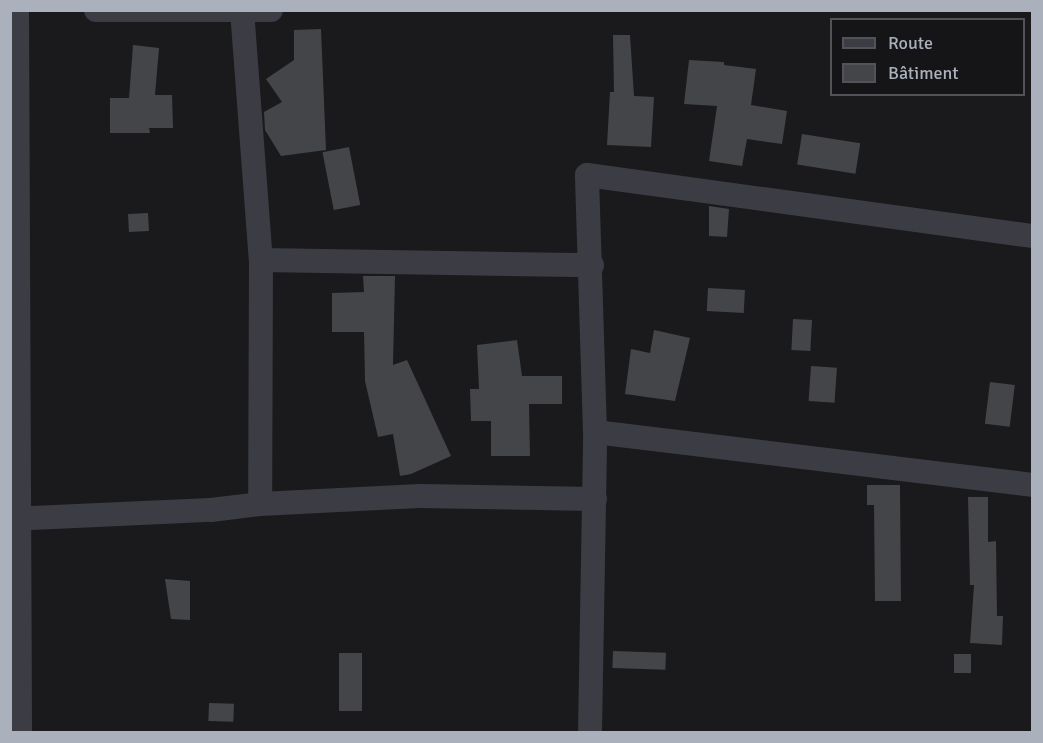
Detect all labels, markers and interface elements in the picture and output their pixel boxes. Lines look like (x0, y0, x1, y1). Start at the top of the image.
legend (830, 18, 1025, 96)
text: Route (888, 32, 933, 54)
text: Bâtiment (888, 62, 959, 84)

